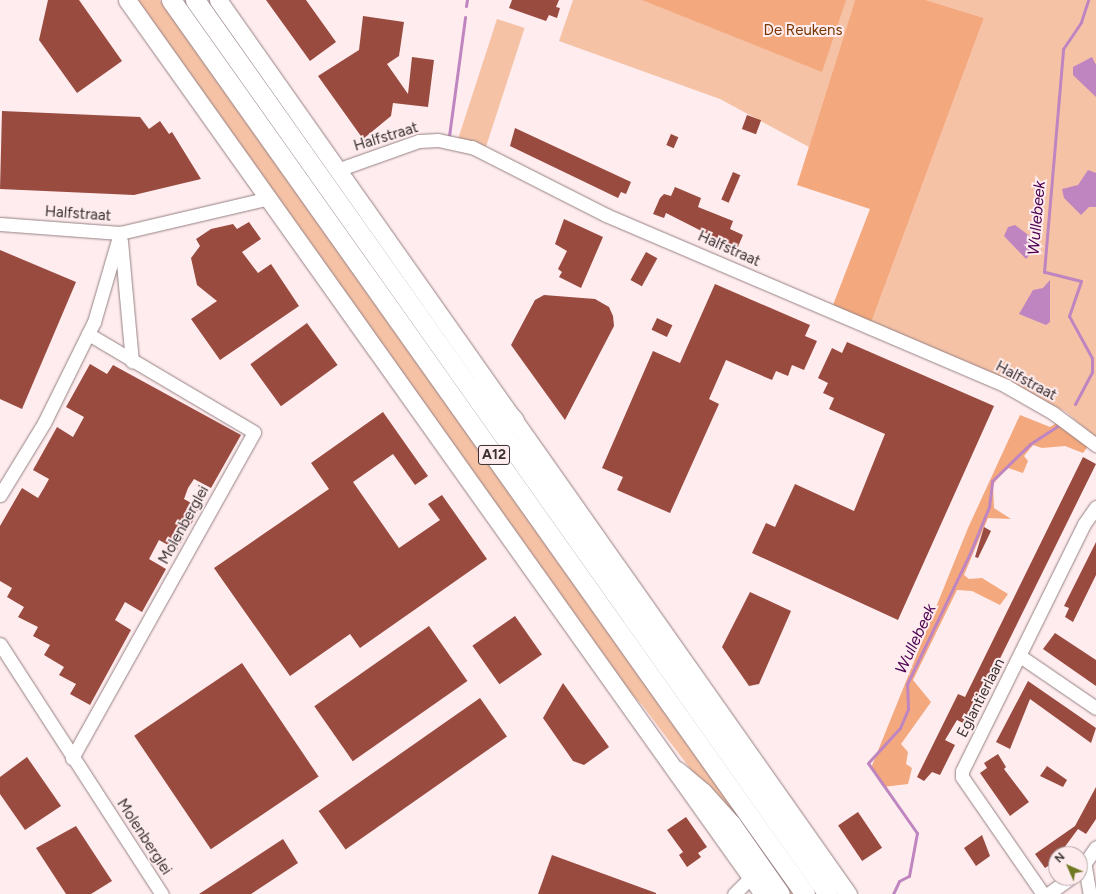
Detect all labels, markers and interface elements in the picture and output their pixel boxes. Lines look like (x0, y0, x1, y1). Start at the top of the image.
park label: De Reukens (764, 22, 842, 40)
street label: Halfstraat (352, 119, 420, 155)
water label: Wullebeek (1024, 180, 1050, 256)
street label: Halfstraat (44, 203, 112, 225)
street label: Halfstraat (695, 227, 763, 271)
street label: Halfstraat (992, 357, 1060, 405)
road number: A12 (477, 443, 511, 467)
street label: Molenberglei (155, 483, 213, 567)
water label: Wullebeek (892, 601, 940, 677)
street label: Eglantierlaan (953, 655, 1009, 741)
street label: Molenberglei (113, 796, 175, 878)
north arrow (1048, 846, 1088, 886)
text: N (1052, 850, 1067, 865)

